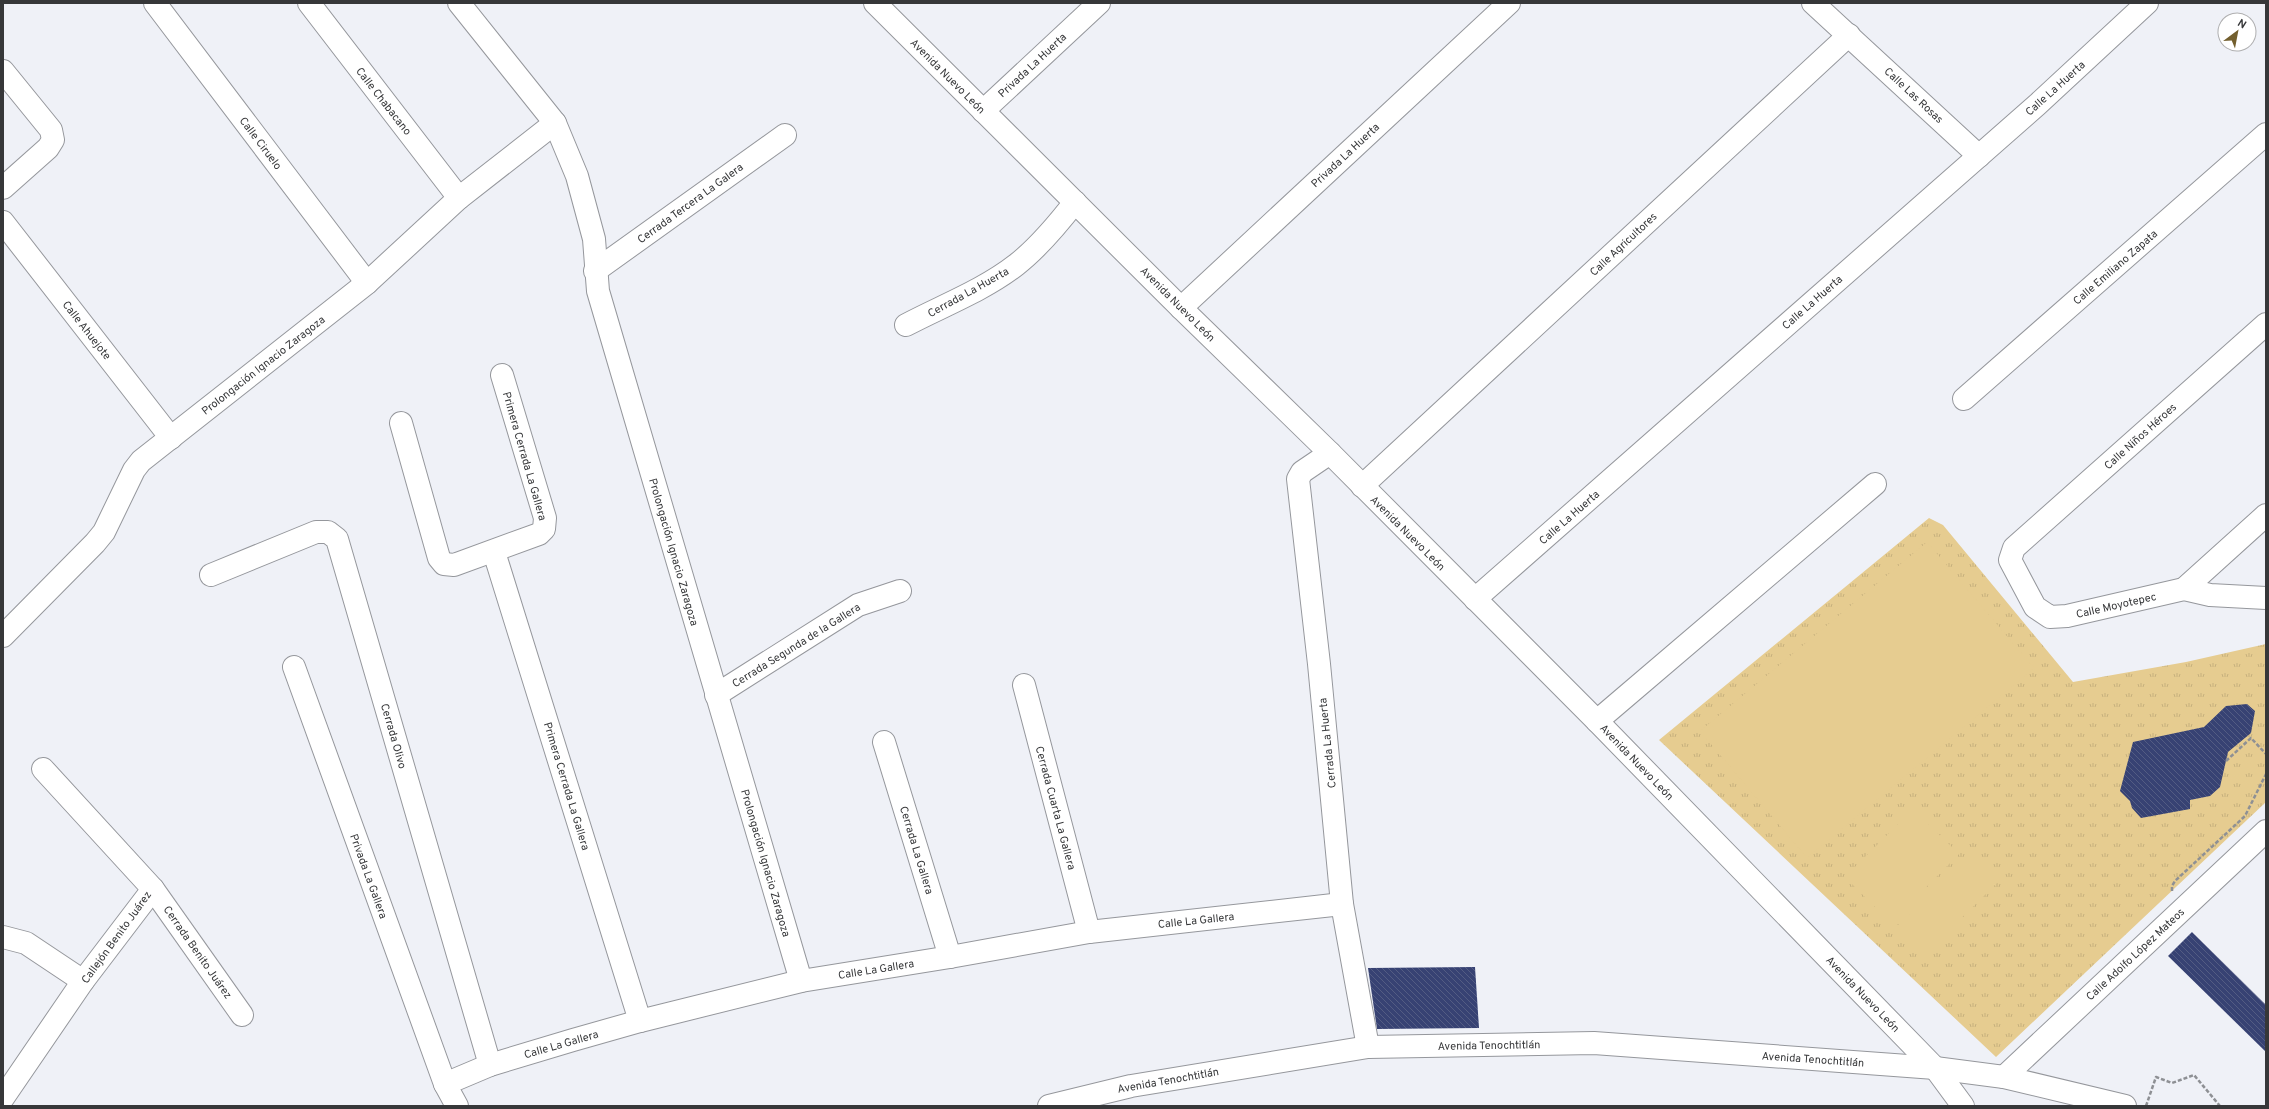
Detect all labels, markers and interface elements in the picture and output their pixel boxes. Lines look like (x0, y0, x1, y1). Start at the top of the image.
north arrow (2217, 12, 2257, 52)
text: N (2235, 16, 2249, 32)
street label: Privada La Huerta (996, 30, 1070, 101)
street label: Avenida Nuevo León (907, 36, 988, 117)
street label: Calle La Huerta (2023, 58, 2089, 119)
street label: Calle Chabacano (352, 65, 414, 138)
street label: Calle Las Rosas (1881, 65, 1946, 127)
street label: Calle Ciruelo (236, 115, 285, 173)
street label: Privada La Huerta (1309, 120, 1383, 191)
street label: Cerrada Tercera La Galera (635, 160, 747, 247)
street label: Calle Agricultores (1587, 210, 1660, 280)
street label: Calle Emiliano Zapata (2071, 227, 2161, 308)
street label: Avenida Nuevo León (1137, 264, 1218, 345)
street label: Cerrada La Huerta (925, 265, 1012, 321)
street label: Calle La Huerta (1779, 272, 1846, 333)
street label: Calle Ahuejote (59, 298, 114, 363)
street label: Prolongación Ignacio Zaragoza (199, 313, 328, 418)
street label: Primera Cerrada La Gallera (499, 390, 549, 523)
street label: Calle Niños Héroes (2102, 401, 2180, 473)
street label: Prolongación Ignacio Zaragoza (645, 477, 701, 628)
street label: Calle La Huerta (1536, 487, 1603, 548)
street label: Avenida Nuevo León (1367, 493, 1448, 574)
street label: Calle Moyotepec (2075, 590, 2158, 622)
street label: Cerrada Segunda de la Gallera (730, 600, 864, 691)
street label: Cerrada La Huerta (1316, 697, 1340, 789)
street label: Cerrada Olivo (377, 702, 409, 771)
street label: Primera Cerrada La Gallera (540, 720, 592, 852)
street label: Avenida Nuevo León (1596, 722, 1676, 804)
street label: Cerrada Cuarta La Gallera (1032, 745, 1078, 872)
street label: Prolongación Ignacio Zaragoza (737, 788, 793, 939)
street label: Cerrada La Gallera (896, 804, 936, 896)
street label: Privada La Gallera (346, 832, 390, 921)
street label: Callejón Benito Juárez (79, 889, 155, 987)
street label: Cerrada Benito Juárez (160, 903, 235, 1002)
street label: Calle Adolfo López Mateos (2084, 905, 2188, 1004)
street label: Calle La Gallera (1157, 910, 1235, 932)
street label: Avenida Nuevo León (1822, 954, 1902, 1036)
street label: Calle La Gallera (837, 957, 915, 983)
street label: Calle La Gallera (522, 1028, 600, 1062)
street label: Avenida Tenochtitlán (1437, 1038, 1541, 1054)
street label: Avenida Tenochtitlán (1761, 1049, 1865, 1071)
street label: Avenida Tenochtitlán (1116, 1065, 1220, 1097)

